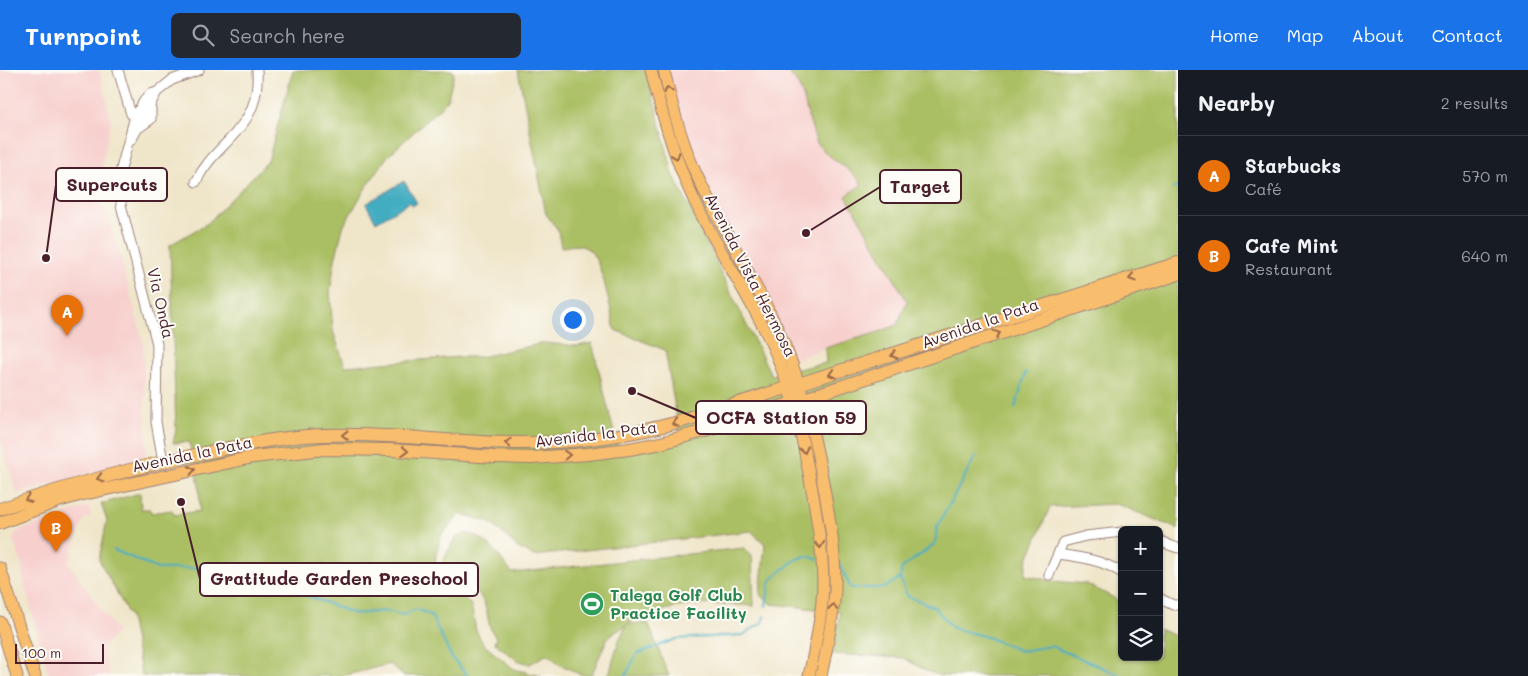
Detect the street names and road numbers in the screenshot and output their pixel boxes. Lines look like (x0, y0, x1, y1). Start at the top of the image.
street label: Avenida Vista Hermosa (701, 189, 802, 360)
street label: Via Onda (143, 265, 180, 340)
street label: Avenida la Pata (918, 293, 1041, 352)
street label: Avenida la Pata (534, 416, 658, 451)
street label: Avenida la Pata (130, 430, 254, 477)

